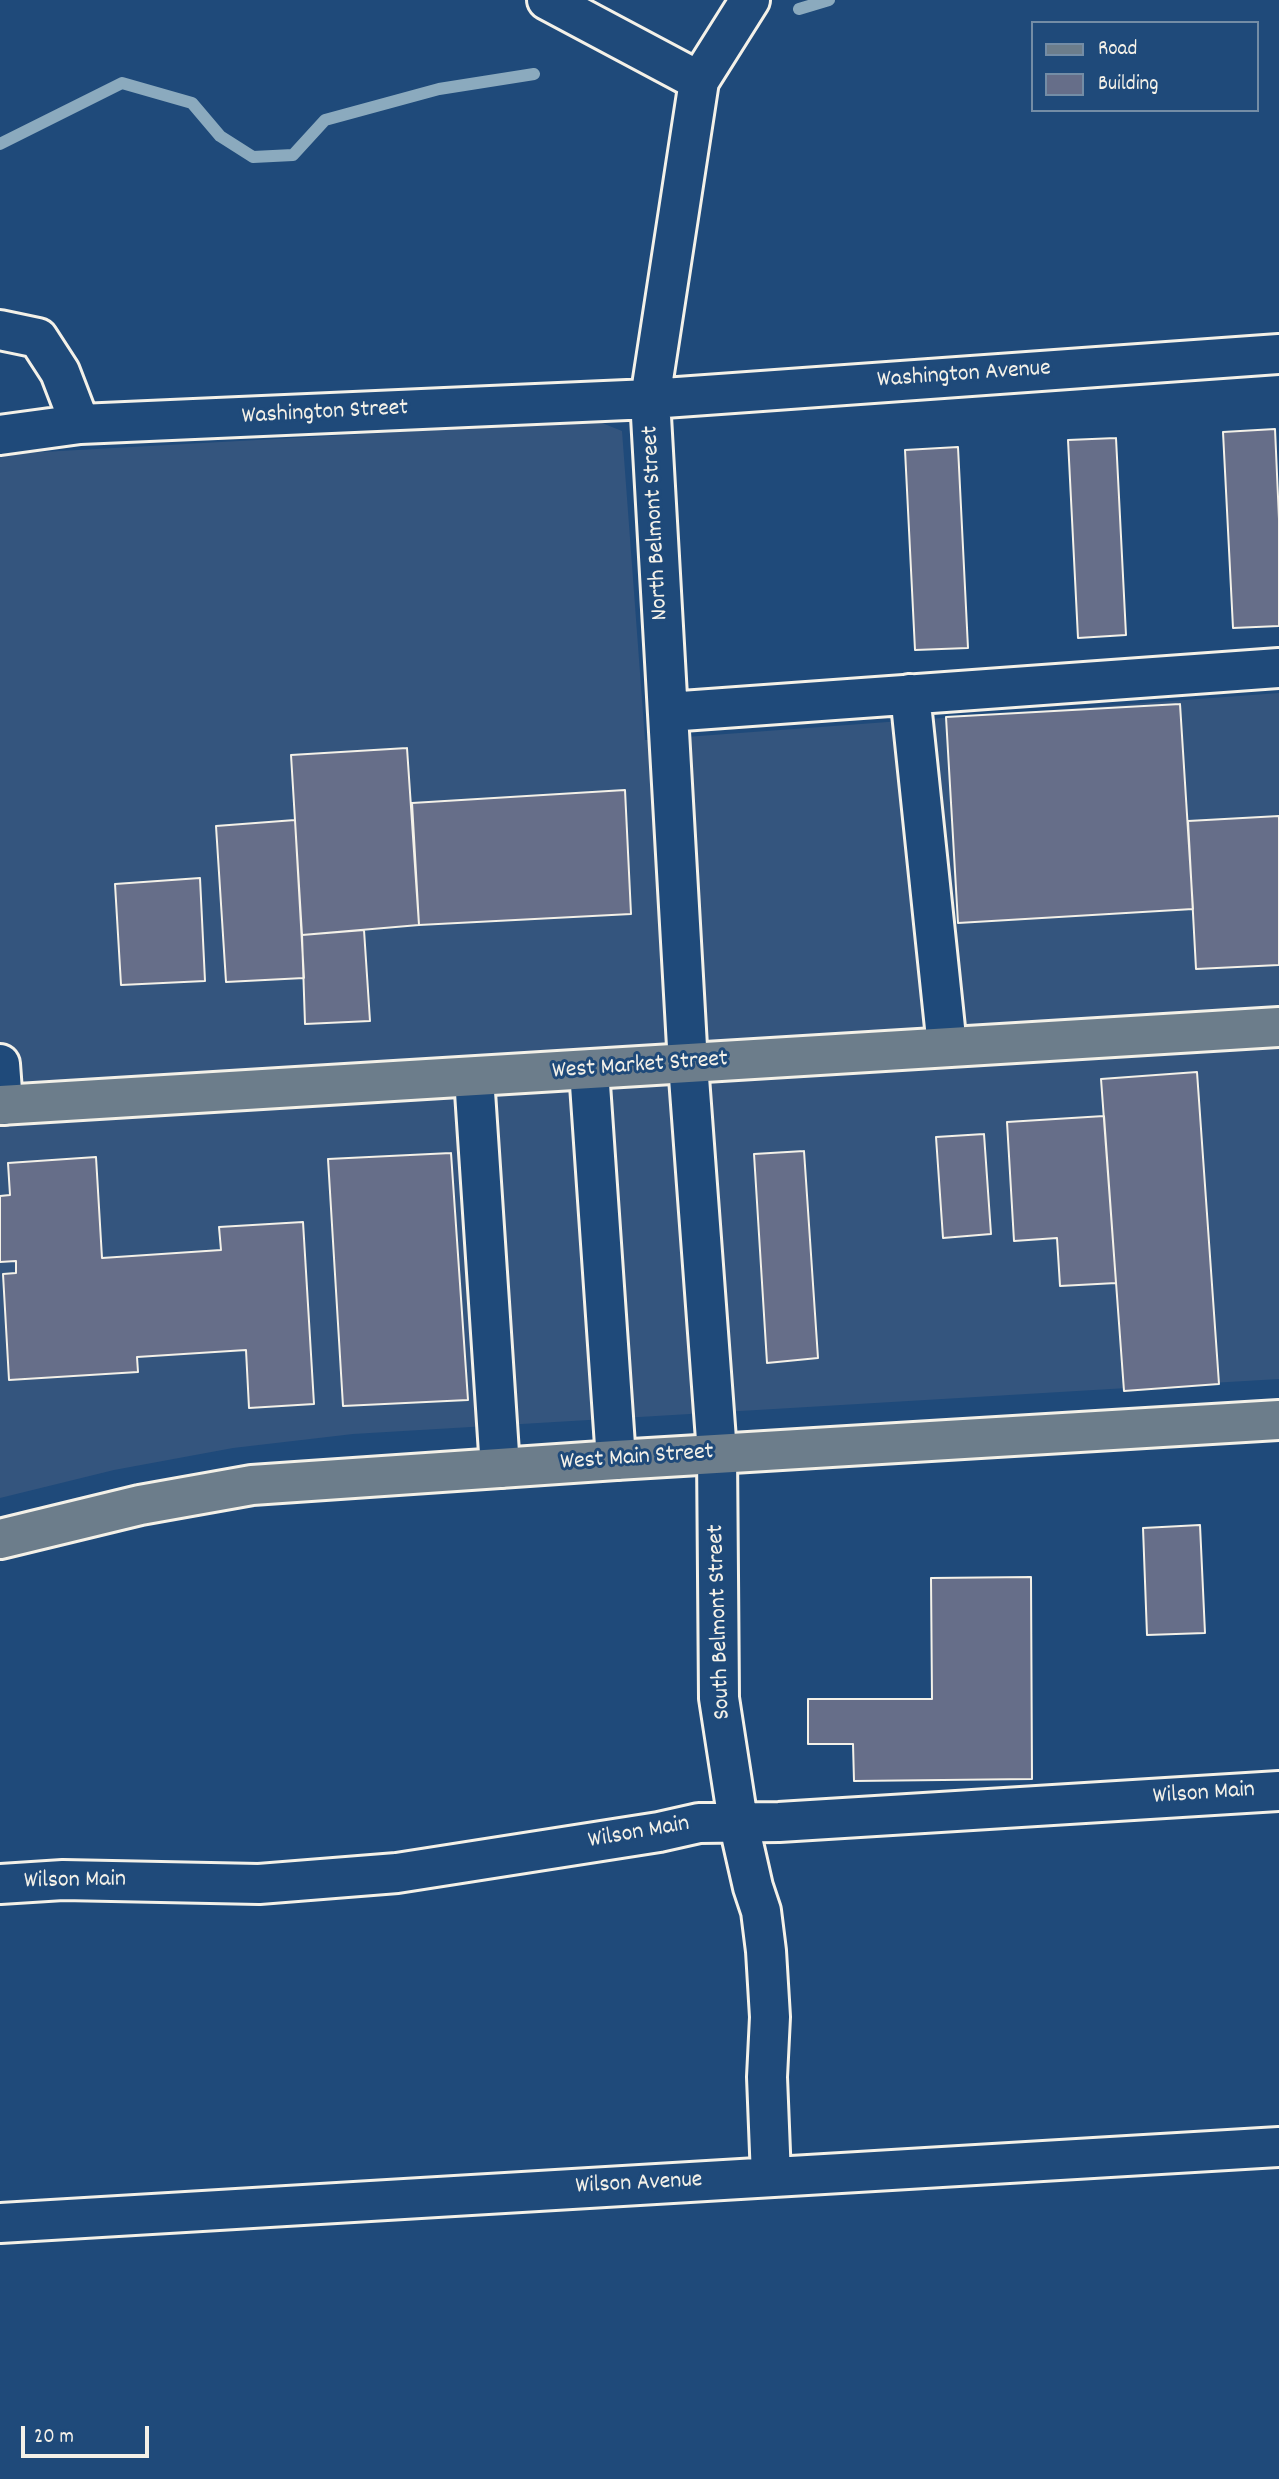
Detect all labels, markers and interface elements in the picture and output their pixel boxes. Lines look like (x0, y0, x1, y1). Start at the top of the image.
legend (1030, 21, 1258, 112)
text: Road (1098, 35, 1137, 65)
text: Building (1098, 70, 1158, 100)
street label: Washington Avenue (876, 356, 1052, 396)
street label: Washington Street (241, 395, 409, 433)
street label: North Belmont Street (638, 425, 676, 621)
street label: West Market Street (551, 1046, 729, 1088)
street label: West Main Street (559, 1439, 715, 1479)
street label: South Belmont Street (703, 1524, 739, 1720)
street label: Wilson Main (1152, 1777, 1256, 1813)
street label: Wilson Main (586, 1811, 692, 1857)
street label: Wilson Main (24, 1867, 126, 1897)
street label: Wilson Avenue (575, 2167, 703, 2203)
scale bar (24, 2412, 152, 2456)
text: 20 m (34, 2423, 74, 2453)

